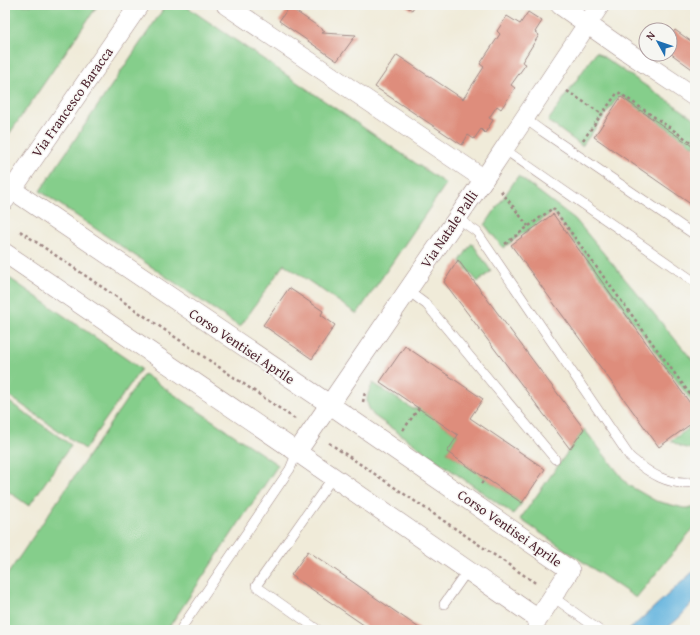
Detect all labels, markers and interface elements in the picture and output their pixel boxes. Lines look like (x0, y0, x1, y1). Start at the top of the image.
north arrow (638, 22, 678, 62)
text: N (642, 27, 659, 44)
street label: Via Francesco Baracca (26, 43, 118, 161)
street label: Via Natale Palli (416, 186, 482, 272)
street label: Corso Ventisei Aprile (185, 303, 299, 389)
street label: Corso Ventisei Aprile (454, 484, 567, 572)

